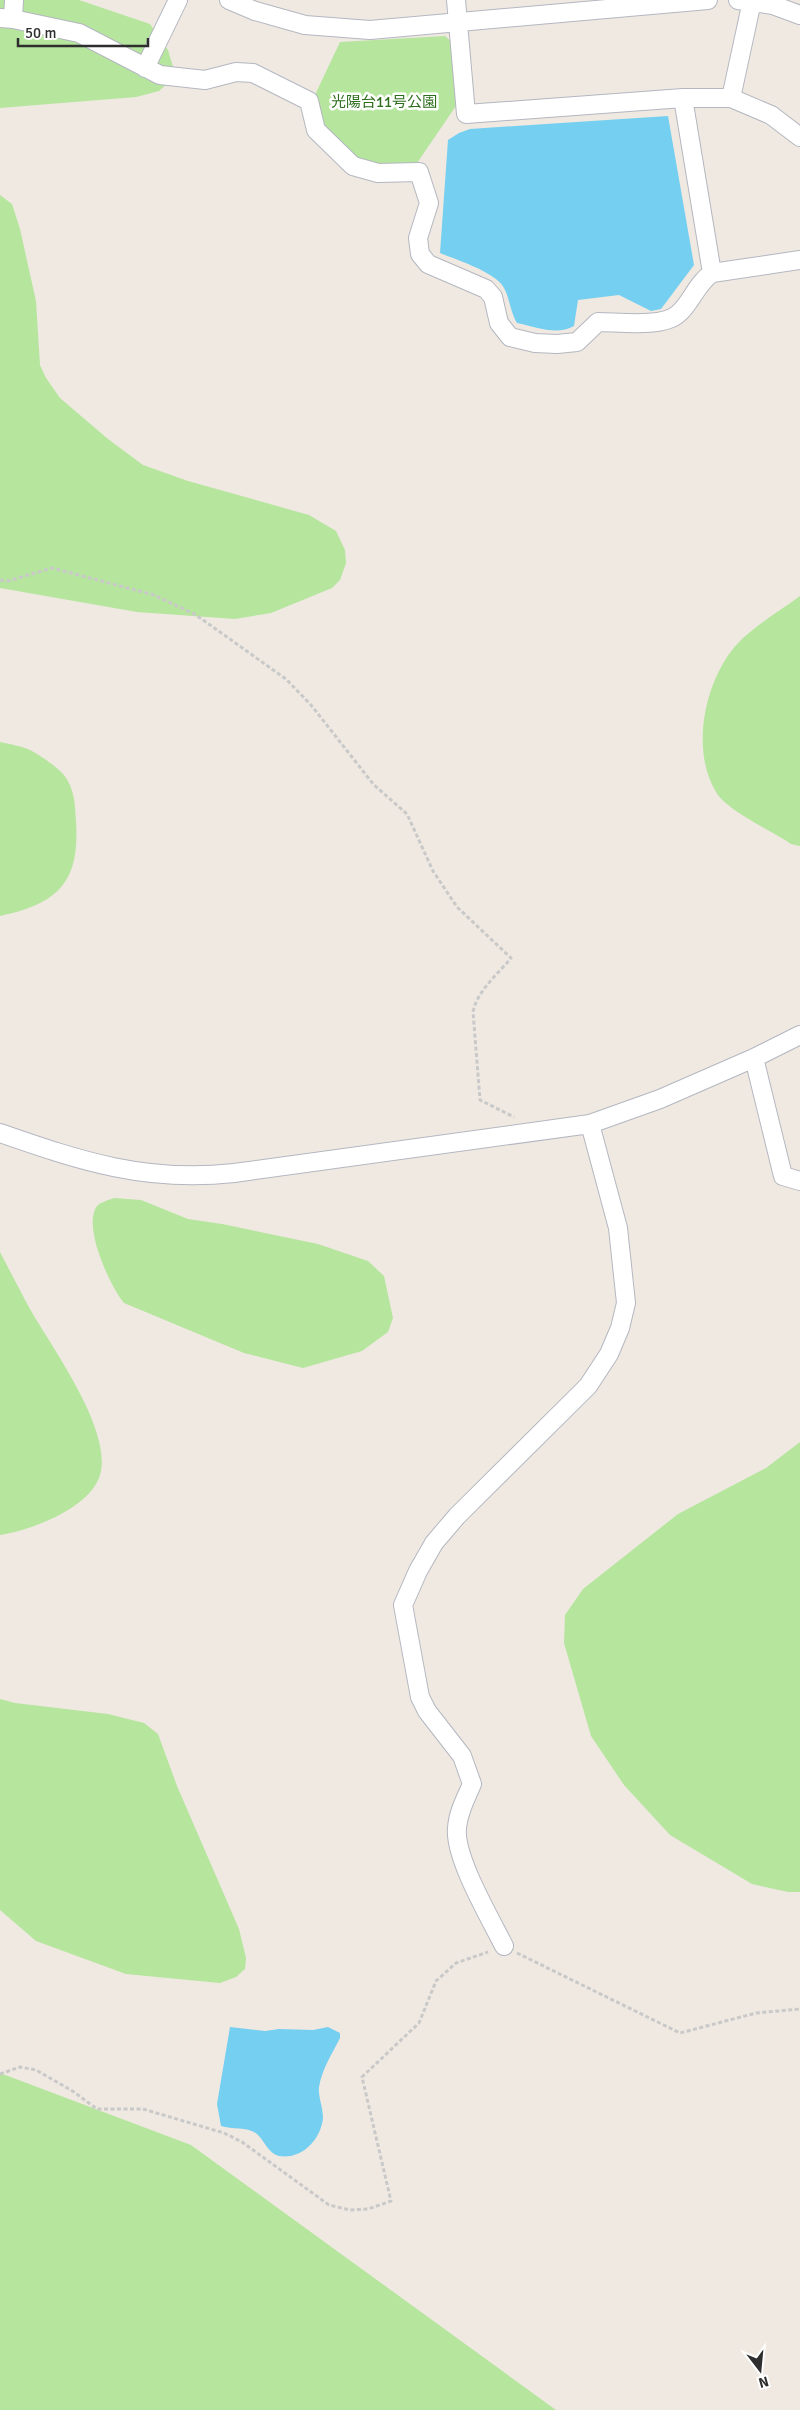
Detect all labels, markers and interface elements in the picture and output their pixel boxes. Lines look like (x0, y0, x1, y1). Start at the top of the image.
scale bar (18, 15, 148, 47)
text: 50 m (25, 24, 56, 42)
park label: 光陽台11号公園 (331, 93, 437, 111)
north arrow (735, 2345, 785, 2395)
text: N (756, 2373, 770, 2392)

